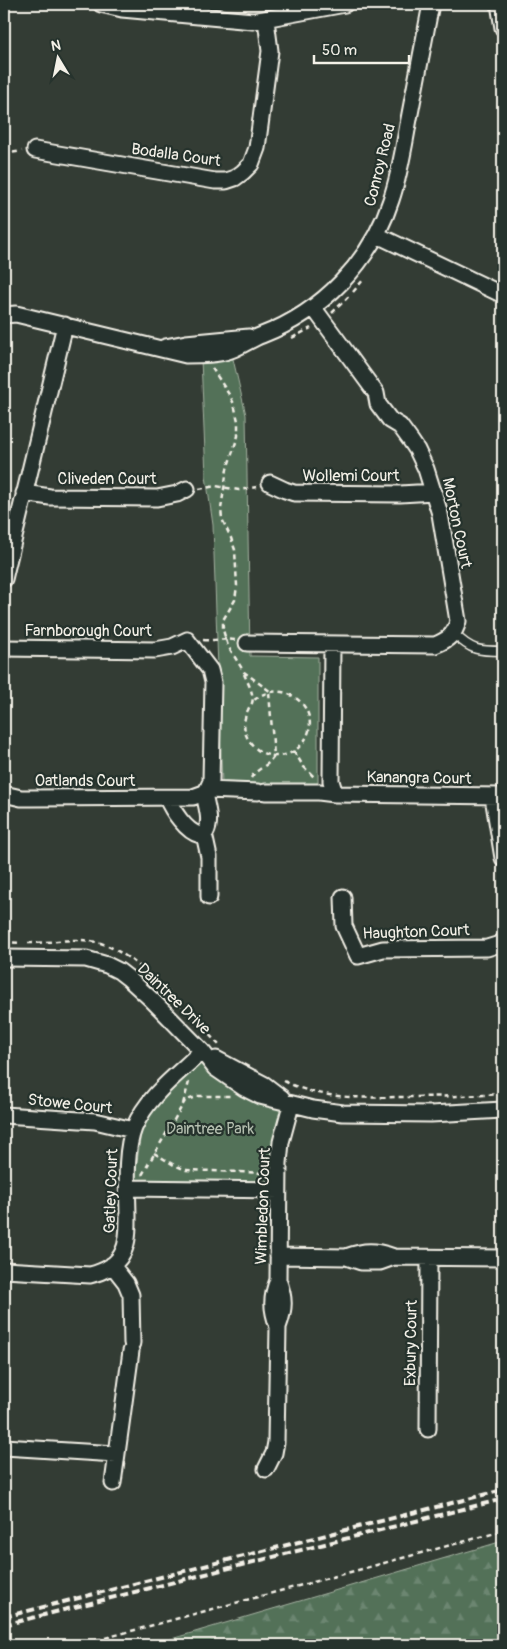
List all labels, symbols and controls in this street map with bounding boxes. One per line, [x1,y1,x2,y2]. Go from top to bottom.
north arrow [32,32,82,82]
scale bar [314,32,410,64]
text: N [50,36,62,55]
text: 50 m [322,41,357,60]
street label: Conroy Road [360,121,400,209]
street label: Bodalla Court [130,139,223,171]
street label: Wollemi Court [303,466,400,486]
street label: Cliveden Court [58,469,157,489]
street label: Morton Court [438,476,476,571]
street label: Farnborough Court [24,621,152,641]
street label: Kanangra Court [366,767,472,789]
street label: Oatlands Court [35,771,136,791]
street label: Haughton Court [362,920,470,944]
street label: Daintree Drive [133,959,215,1039]
street label: Stowe Court [27,1090,114,1118]
park label: Daintree Park [166,1119,254,1139]
street label: Wimbledon Court [251,1147,275,1265]
street label: Gatley Court [100,1148,122,1234]
street label: Exbury Court [400,1299,422,1386]

